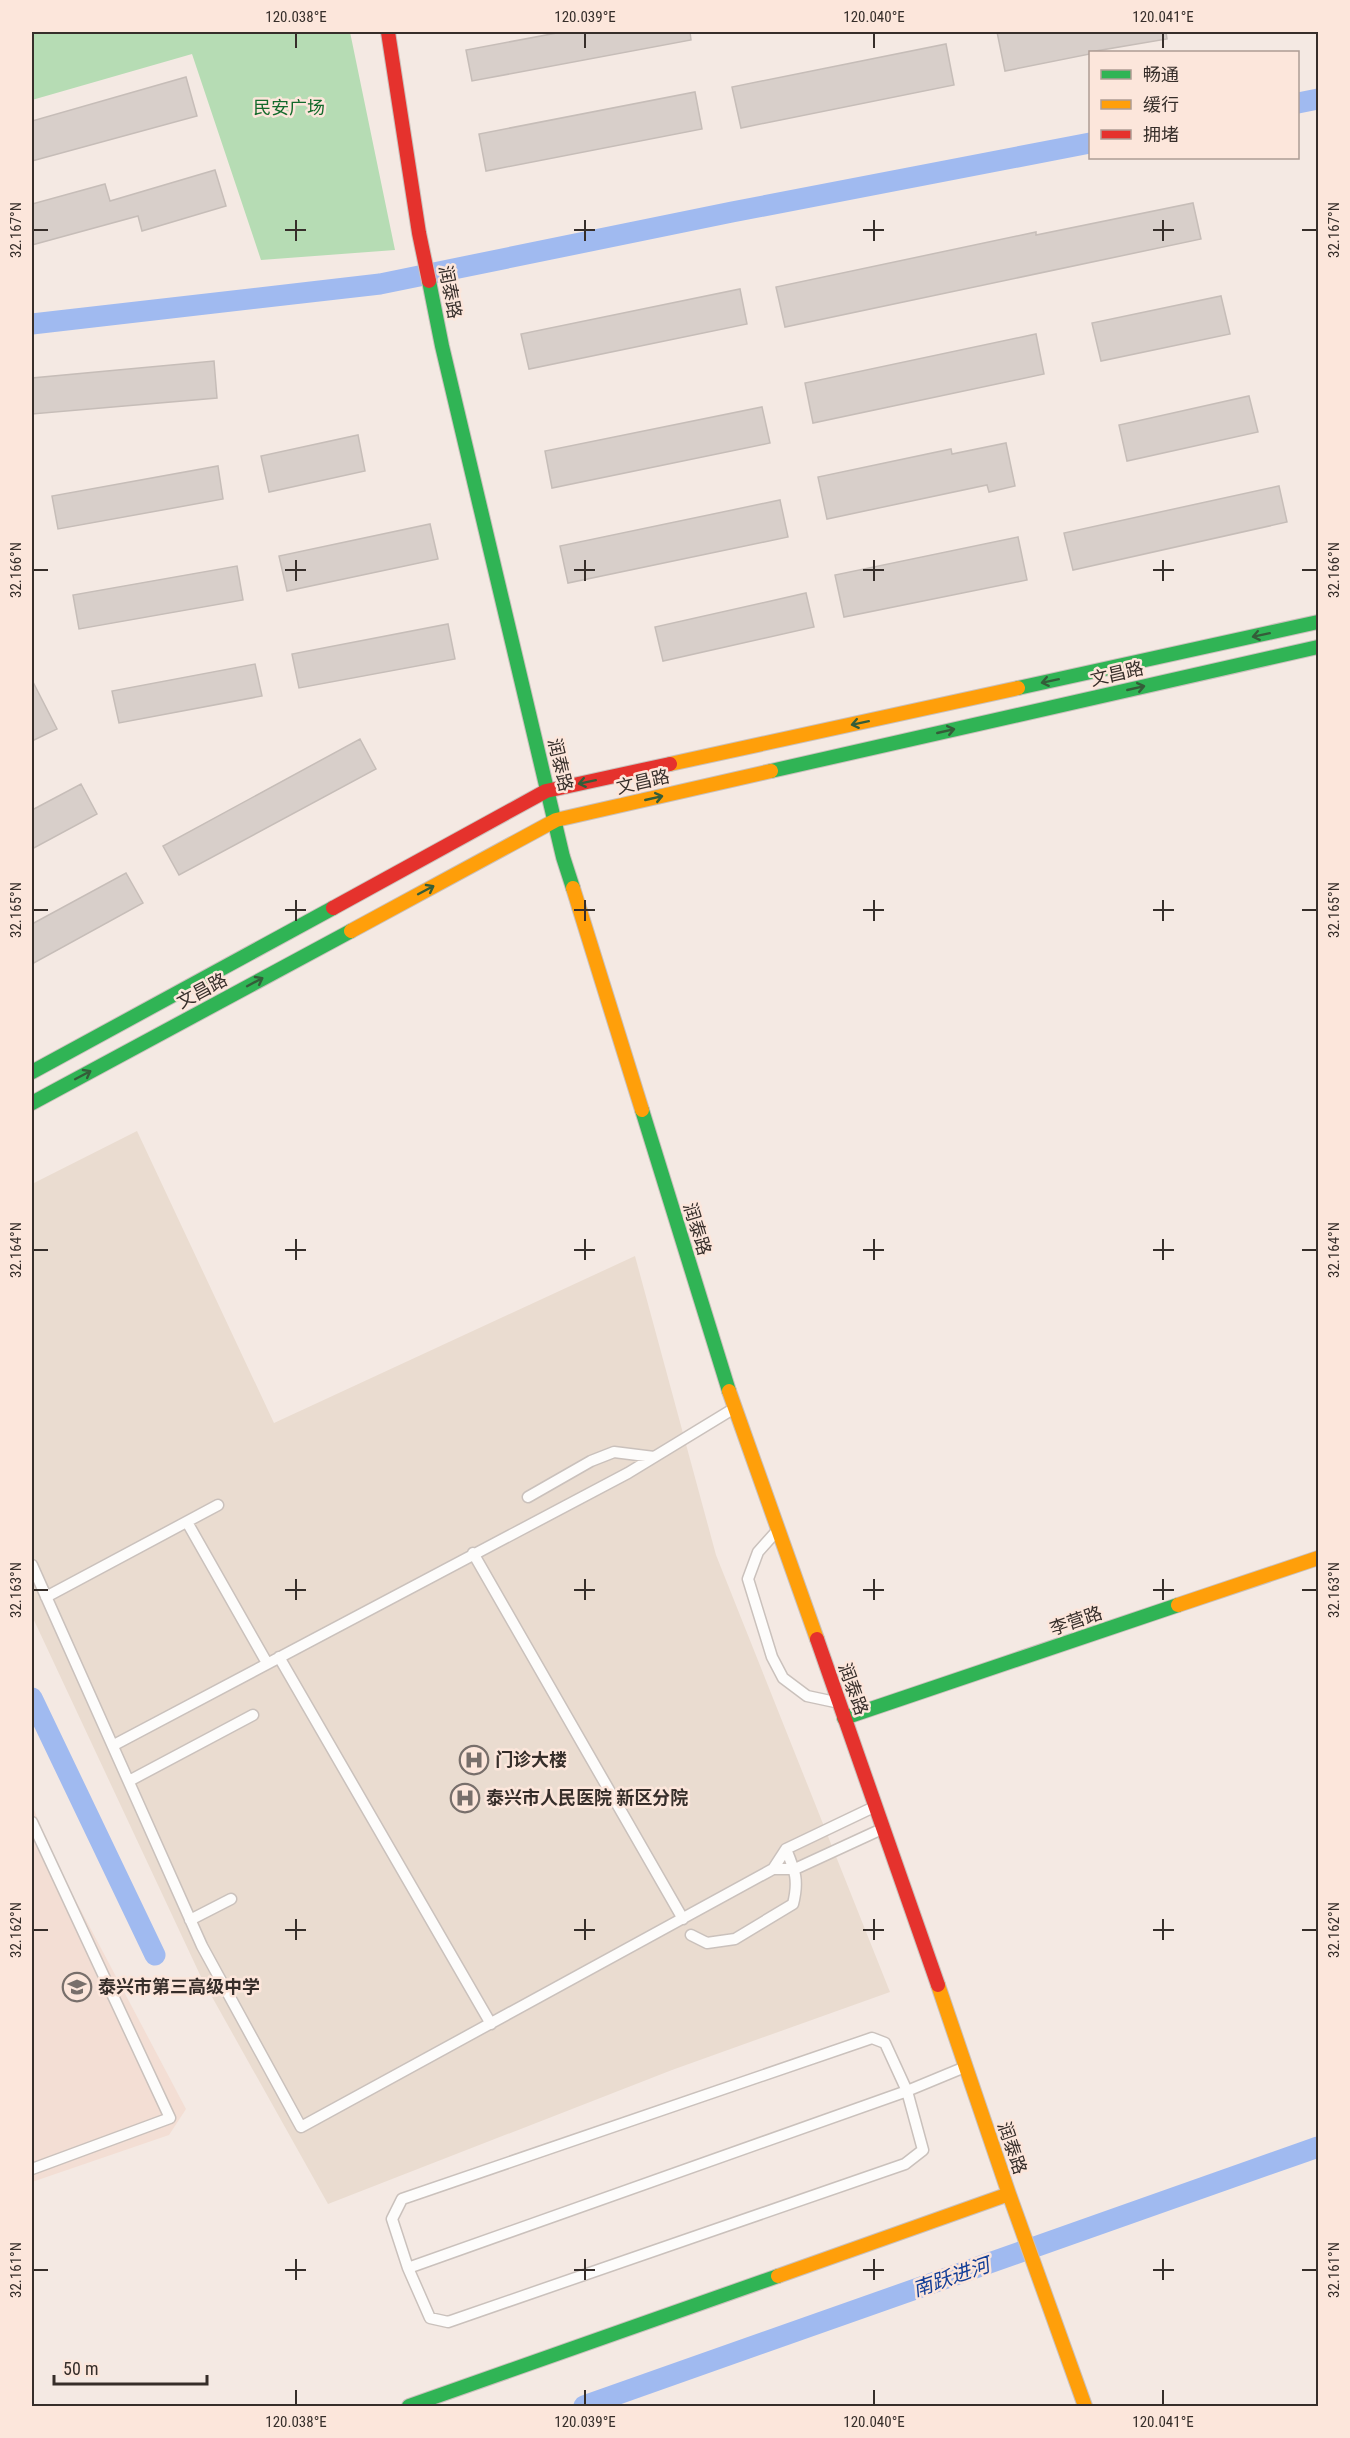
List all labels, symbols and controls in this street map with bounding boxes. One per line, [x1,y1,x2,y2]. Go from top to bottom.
text: 120.038°E [265,8,327,26]
text: 120.039°E [554,8,616,26]
text: 120.040°E [843,8,905,26]
text: 120.041°E [1132,8,1194,26]
legend [1089,51,1299,159]
text: 畅通 [1143,64,1179,85]
text: 缓行 [1143,94,1179,115]
park label: 民安广场 [253,97,325,118]
text: 拥堵 [1143,124,1179,145]
text: 32.167°N [7,202,25,258]
text: 32.167°N [1325,202,1343,258]
street label: 润泰路 [435,263,466,320]
text: 32.166°N [7,542,25,598]
text: 32.166°N [1325,542,1343,598]
one-way arrow [1252,629,1271,641]
street label: 文昌路 [1088,657,1146,690]
one-way arrow [1041,676,1061,687]
one-way arrow [1126,682,1146,693]
one-way arrow [851,717,870,729]
one-way arrow [936,725,955,737]
street label: 润泰路 [544,736,577,794]
street label: 文昌路 [614,765,672,798]
one-way arrow [578,777,597,789]
one-way arrow [644,791,663,803]
text: 32.165°N [7,882,25,938]
text: 32.165°N [1325,882,1343,938]
one-way arrow [417,884,434,896]
street label: 文昌路 [173,969,231,1013]
one-way arrow [245,976,263,987]
one-way arrow [74,1069,91,1081]
street label: 润泰路 [680,1200,715,1258]
text: 32.164°N [7,1222,25,1278]
text: 32.164°N [1325,1222,1343,1278]
text: 32.163°N [7,1562,25,1618]
text: 32.163°N [1325,1562,1343,1618]
street label: 李营路 [1047,1602,1105,1639]
street label: 润泰路 [834,1660,873,1718]
hospital icon: 门诊大楼 [458,1744,490,1776]
place label: 门诊大楼 [495,1749,567,1770]
hospital icon: 泰兴市人民医院 新区分院 [449,1782,481,1814]
place label: 泰兴市人民医院 新区分院 [486,1787,688,1808]
text: 32.162°N [7,1902,25,1958]
text: 32.162°N [1325,1902,1343,1958]
school or university icon: 泰兴市第三高级中学 [61,1971,93,2003]
place label: 泰兴市第三高级中学 [98,1976,260,1997]
street label: 润泰路 [994,2119,1031,2177]
text: 32.161°N [7,2242,25,2298]
text: 32.161°N [1325,2242,1343,2298]
water label: 南跃进河 [909,2251,997,2301]
scale bar [54,2348,207,2386]
text: 50 m [63,2358,98,2379]
text: 120.038°E [265,2413,327,2431]
text: 120.039°E [554,2413,616,2431]
text: 120.040°E [843,2413,905,2431]
text: 120.041°E [1132,2413,1194,2431]

